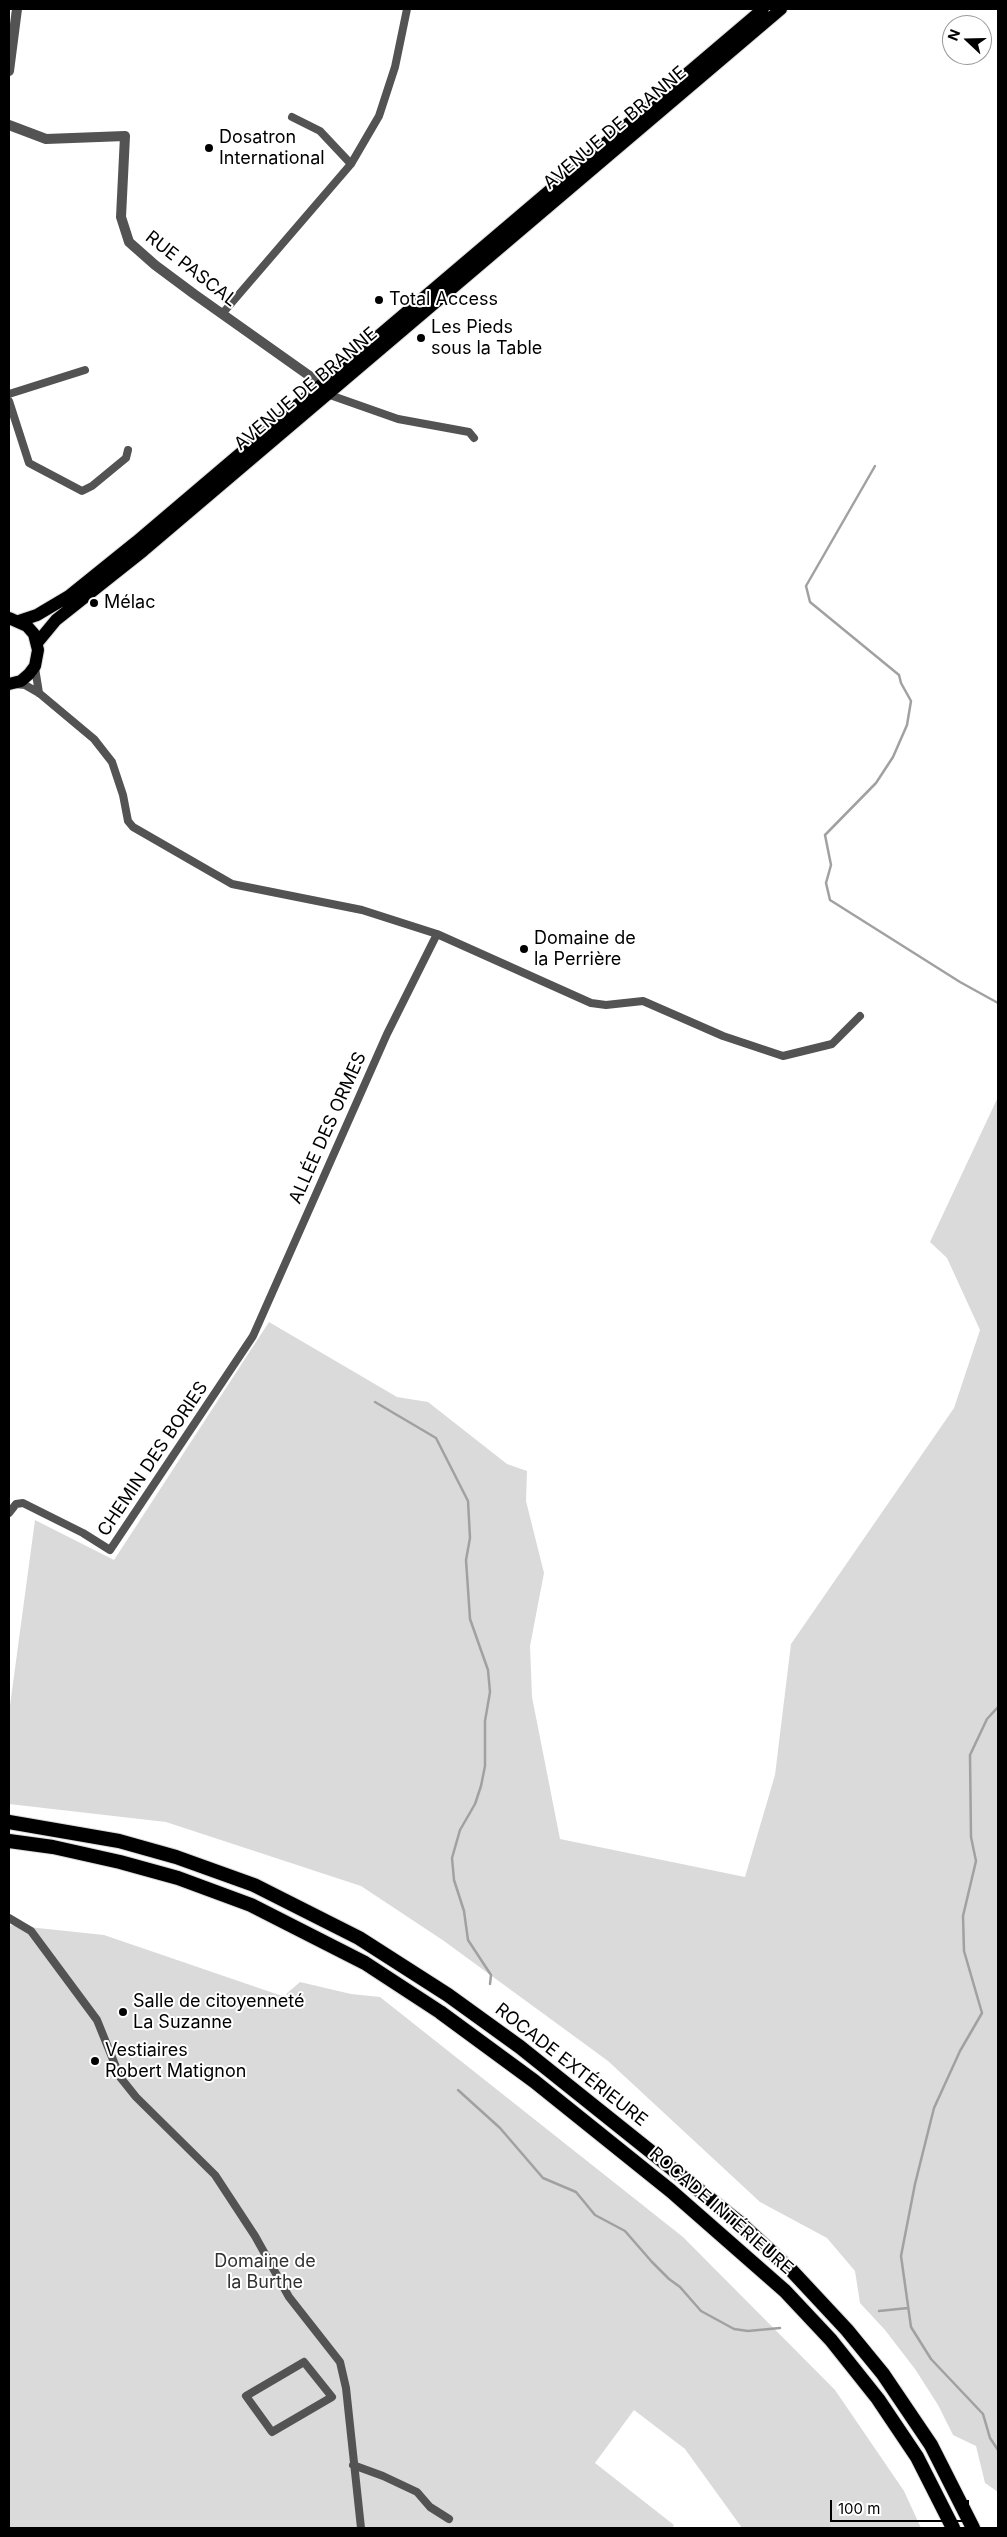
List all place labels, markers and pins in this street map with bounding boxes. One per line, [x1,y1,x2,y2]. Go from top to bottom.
place label: Dosatron International [219,127,325,170]
marker: Dosatron International [203,142,215,154]
place label: Total Access [389,289,498,311]
marker: Total Access [373,294,385,306]
place label: Les Pieds sous la Table [431,317,542,359]
marker: Les Pieds sous la Table [415,332,427,344]
place label: Mélac [104,592,156,614]
marker: Mélac [88,597,100,609]
place label: Domaine de la Perrière [534,928,636,971]
marker: Domaine de la Perrière [518,943,530,955]
place label: Salle de citoyenneté La Suzanne [133,1991,305,2034]
marker: Salle de citoyenneté La Suzanne [117,2006,129,2018]
place label: Vestiaires Robert Matignon [105,2040,246,2082]
marker: Vestiaires Robert Matignon [89,2055,101,2067]

